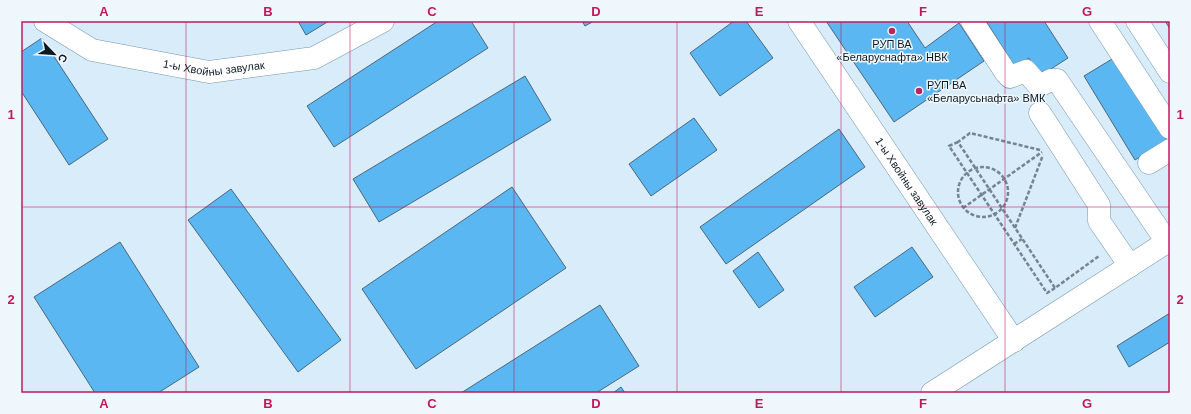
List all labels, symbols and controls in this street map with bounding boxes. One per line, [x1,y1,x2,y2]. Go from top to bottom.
text: A [99,4,109,19]
text: B [263,4,273,19]
text: C [427,4,437,19]
text: D [591,4,601,19]
text: E [755,4,764,19]
text: F [919,4,927,19]
text: G [1082,4,1092,19]
marker: РУП ВА «Беларуснафта» НВК [887,26,897,36]
north arrow [34,34,74,74]
place label: РУП ВА «Беларуснафта» НВК [836,38,948,63]
text: С [56,52,70,64]
street label: 1-ы Хвойны завулак [162,57,265,78]
place label: РУП ВА «Беларусьнафта» ВМК [927,79,1046,104]
marker: РУП ВА «Беларусьнафта» ВМК [914,86,924,96]
text: 1 [7,107,15,122]
text: 1 [1176,107,1184,122]
street label: 1-ы Хвойны завулак [873,135,940,227]
text: 2 [7,292,15,307]
text: 2 [1176,292,1184,307]
text: A [99,396,109,411]
text: B [263,396,273,411]
text: C [427,396,437,411]
text: D [591,396,601,411]
text: E [755,396,764,411]
text: F [919,396,927,411]
text: G [1082,396,1092,411]

